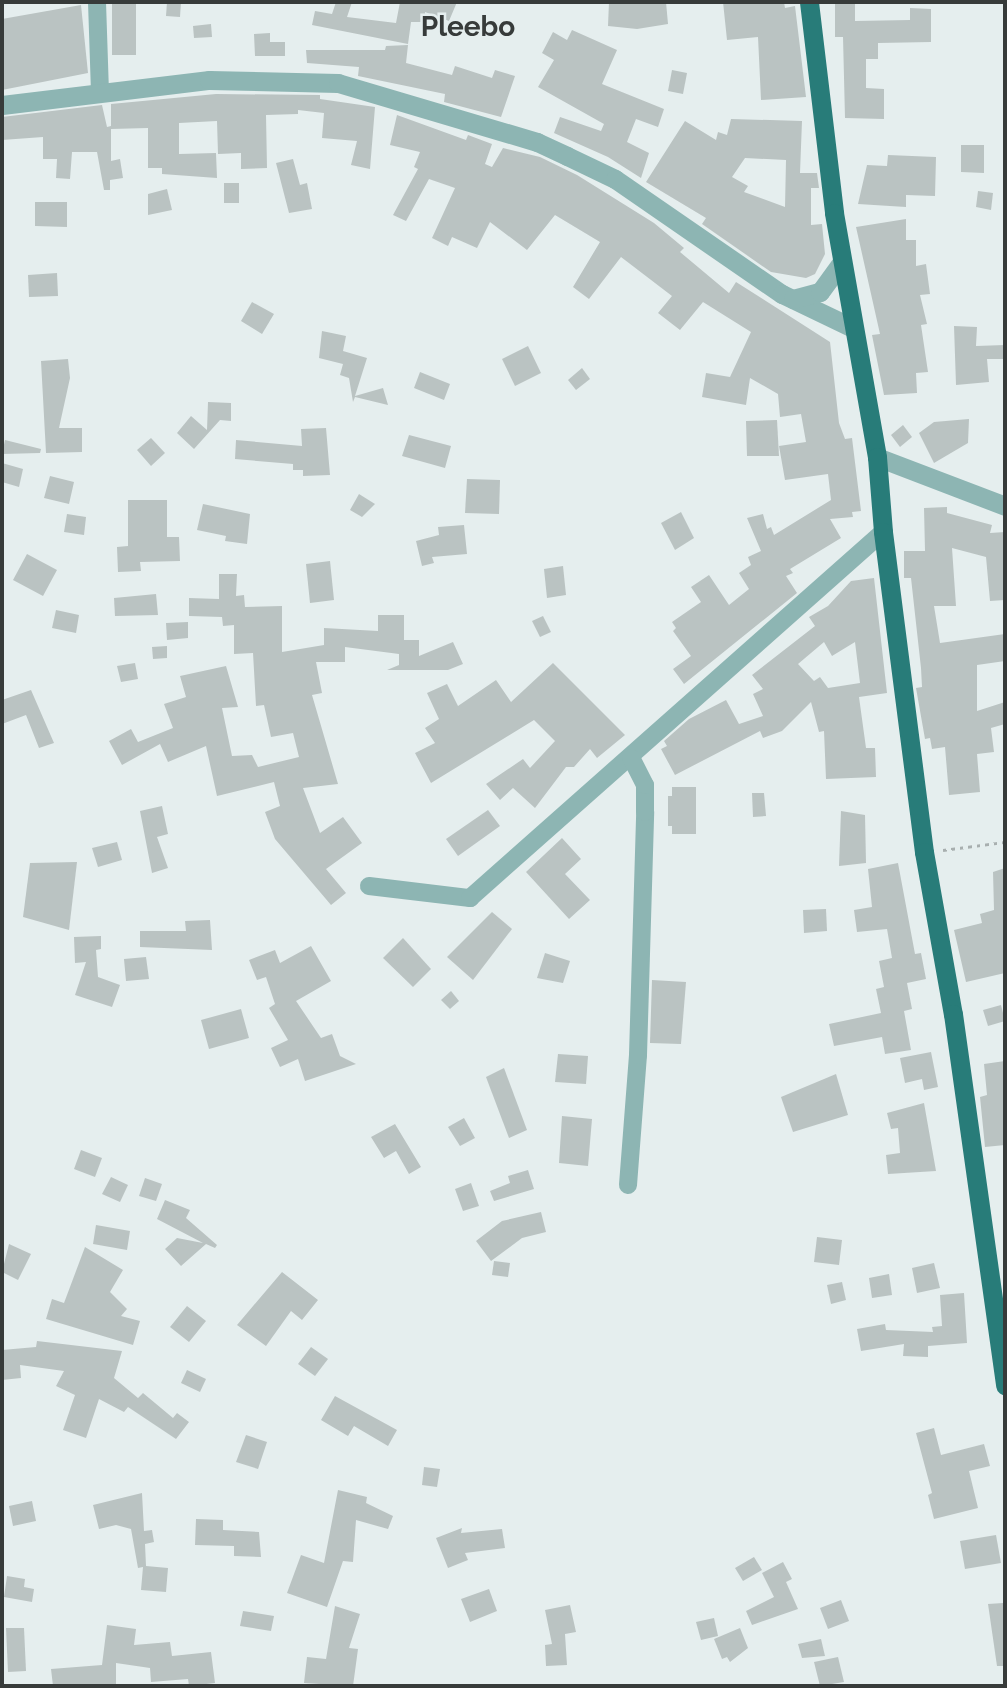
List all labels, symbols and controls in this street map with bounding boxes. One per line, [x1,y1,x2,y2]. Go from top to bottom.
district label: Pleebo [421,10,515,44]

